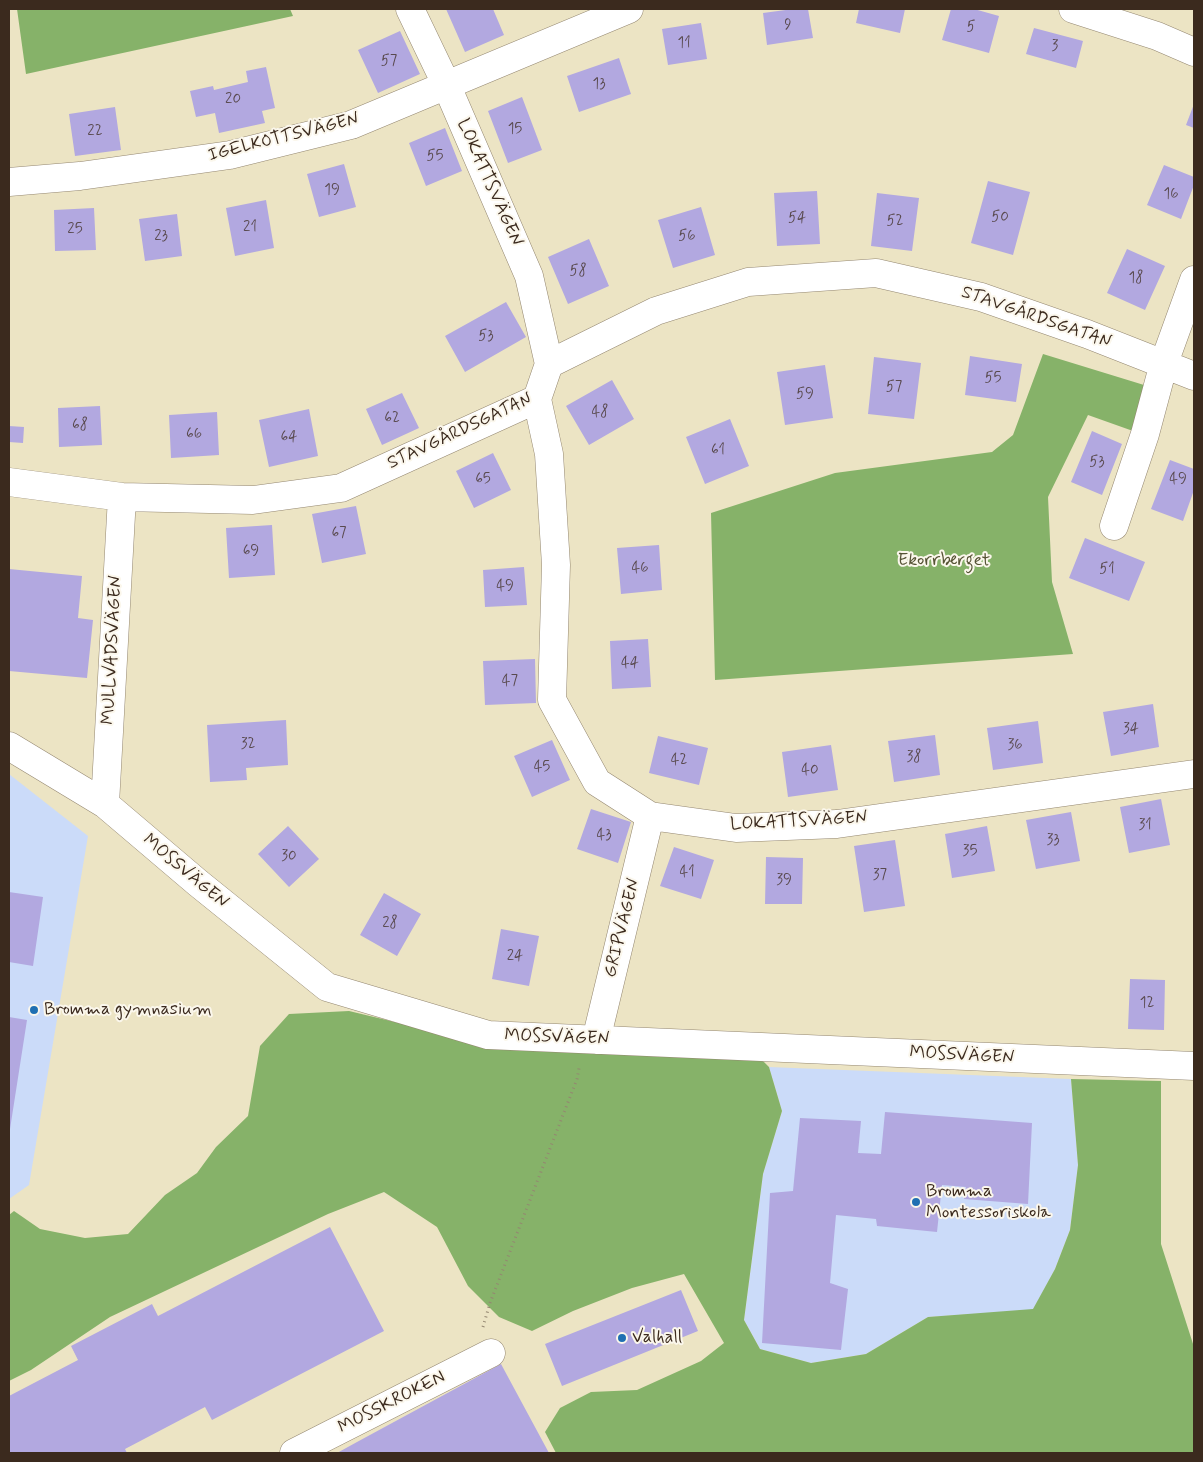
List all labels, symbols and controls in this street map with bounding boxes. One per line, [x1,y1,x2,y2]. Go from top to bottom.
house number: 9 [784,17,792,35]
house number: 5 [967,19,975,37]
house number: 11 [677,35,691,53]
house number: 3 [1052,38,1058,56]
house number: 57 [381,53,397,71]
house number: 13 [592,76,606,94]
house number: 20 [225,91,241,109]
street label: IGELKOTTSVÄGEN [206,109,362,167]
street label: LOKATTSVÄGEN [451,116,527,250]
house number: 15 [508,121,522,139]
house number: 22 [87,123,103,141]
house number: 55 [427,148,443,166]
house number: 19 [324,182,340,200]
house number: 16 [1164,186,1178,204]
house number: 50 [991,209,1009,227]
house number: 54 [788,210,806,228]
house number: 52 [887,213,903,231]
house number: 21 [243,219,257,237]
house number: 25 [67,221,83,239]
house number: 23 [154,228,168,246]
house number: 56 [678,228,696,246]
house number: 58 [569,263,587,281]
house number: 18 [1129,270,1143,288]
street label: STAVGÅRDSGATAN [958,282,1114,354]
house number: 53 [478,328,494,346]
house number: 55 [985,370,1001,388]
house number: 57 [886,379,902,397]
house number: 59 [796,386,814,404]
street label: STAVGÅRDSGATAN [384,389,536,475]
house number: 48 [592,404,608,422]
house number: 62 [384,410,400,428]
house number: 68 [72,417,88,435]
house number: 66 [186,426,202,444]
house number: 64 [281,429,297,447]
house number: 61 [711,442,725,460]
house number: 53 [1089,454,1105,472]
house number: 65 [475,471,491,489]
house number: 49 [1169,471,1187,489]
house number: 67 [331,525,347,543]
house number: 69 [243,543,259,561]
park label: Ekorrberget [898,550,990,572]
house number: 46 [631,560,649,578]
house number: 51 [1099,561,1115,579]
street label: MULLVADSVÄGEN [98,575,128,725]
house number: 49 [496,578,514,596]
house number: 44 [621,655,639,673]
house number: 47 [502,673,518,691]
house number: 34 [1123,721,1139,739]
house number: 32 [241,736,255,754]
house number: 36 [1007,737,1023,755]
house number: 38 [907,749,921,767]
house number: 42 [671,752,687,770]
house number: 45 [534,759,550,777]
house number: 40 [801,762,819,780]
street label: LOKATTSVÄGEN [730,808,868,836]
house number: 31 [1138,817,1152,835]
house number: 43 [596,827,612,845]
street label: MOSSVÄGEN [138,830,232,914]
house number: 33 [1046,832,1060,850]
house number: 35 [963,843,977,861]
house number: 30 [281,848,297,866]
house number: 41 [679,864,695,882]
house number: 37 [873,867,887,885]
house number: 39 [776,872,792,890]
street label: GRIPVÄGEN [600,876,646,980]
house number: 28 [382,915,398,933]
house number: 24 [507,948,523,966]
house number: 12 [1140,995,1154,1013]
place label: Bromma gymnasium [44,999,212,1021]
marker: Bromma gymnasium [28,1004,40,1016]
street label: MOSSVÄGEN [504,1025,610,1051]
street label: MOSSVÄGEN [909,1042,1015,1070]
place label: Bromma Montessoriskola [926,1181,1051,1224]
marker: Bromma Montessoriskola [910,1196,922,1208]
place label: Valhall [632,1327,682,1349]
marker: Valhall [616,1332,628,1344]
street label: MOSSKROKEN [335,1367,449,1439]

